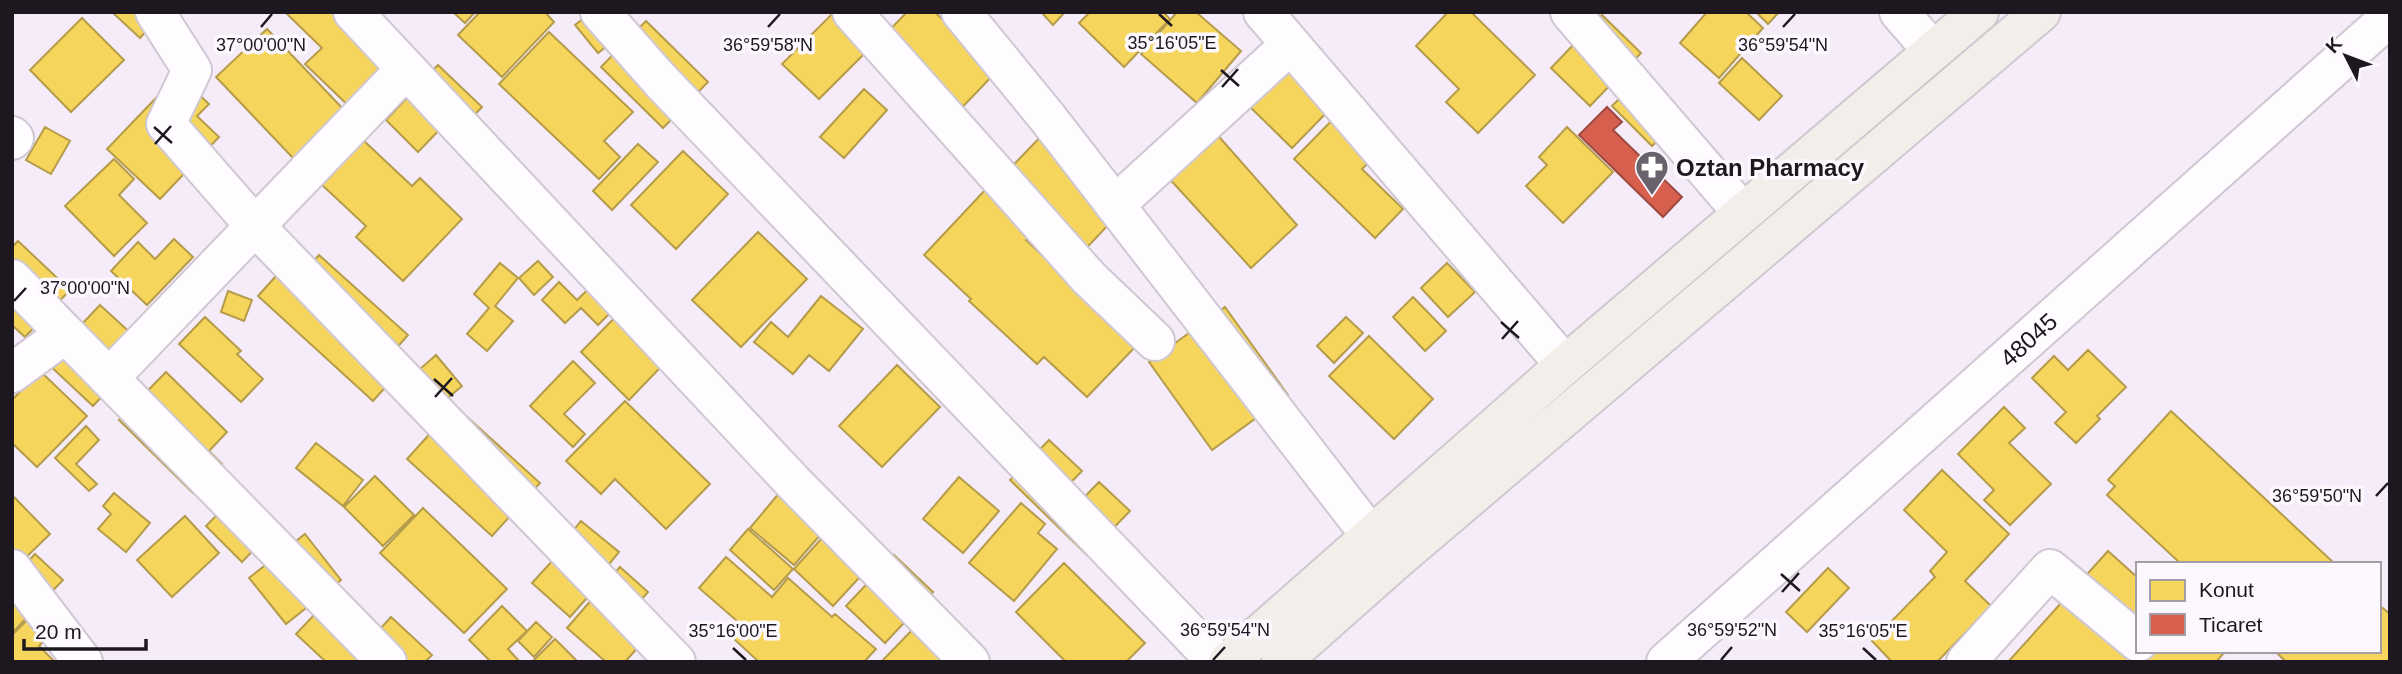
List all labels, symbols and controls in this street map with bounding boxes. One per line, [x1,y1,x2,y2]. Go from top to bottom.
north arrow [2311,21,2381,91]
text: 35°16'05"E [1127,33,1217,53]
text: K [2321,33,2346,57]
text: 37°00'00"N [216,35,306,55]
text: 36°59'58"N [723,35,813,55]
text: 36°59'54"N [1738,35,1828,55]
pharmacy icon: Oztan Pharmacy [1633,148,1671,197]
place label: Oztan Pharmacy [1676,154,1865,181]
text: 37°00'00"N [40,278,130,298]
street label: 48045 [1994,307,2062,372]
text: 36°59'50"N [2272,486,2362,506]
legend [2136,562,2381,653]
text: Konut [2199,578,2254,601]
scale bar [24,608,147,652]
text: Ticaret [2199,613,2263,636]
text: 20 m [35,620,82,643]
text: 36°59'54"N [1180,620,1270,640]
text: 36°59'52"N [1687,620,1777,640]
text: 35°16'00"E [688,621,778,641]
text: 35°16'05"E [1818,621,1908,641]

